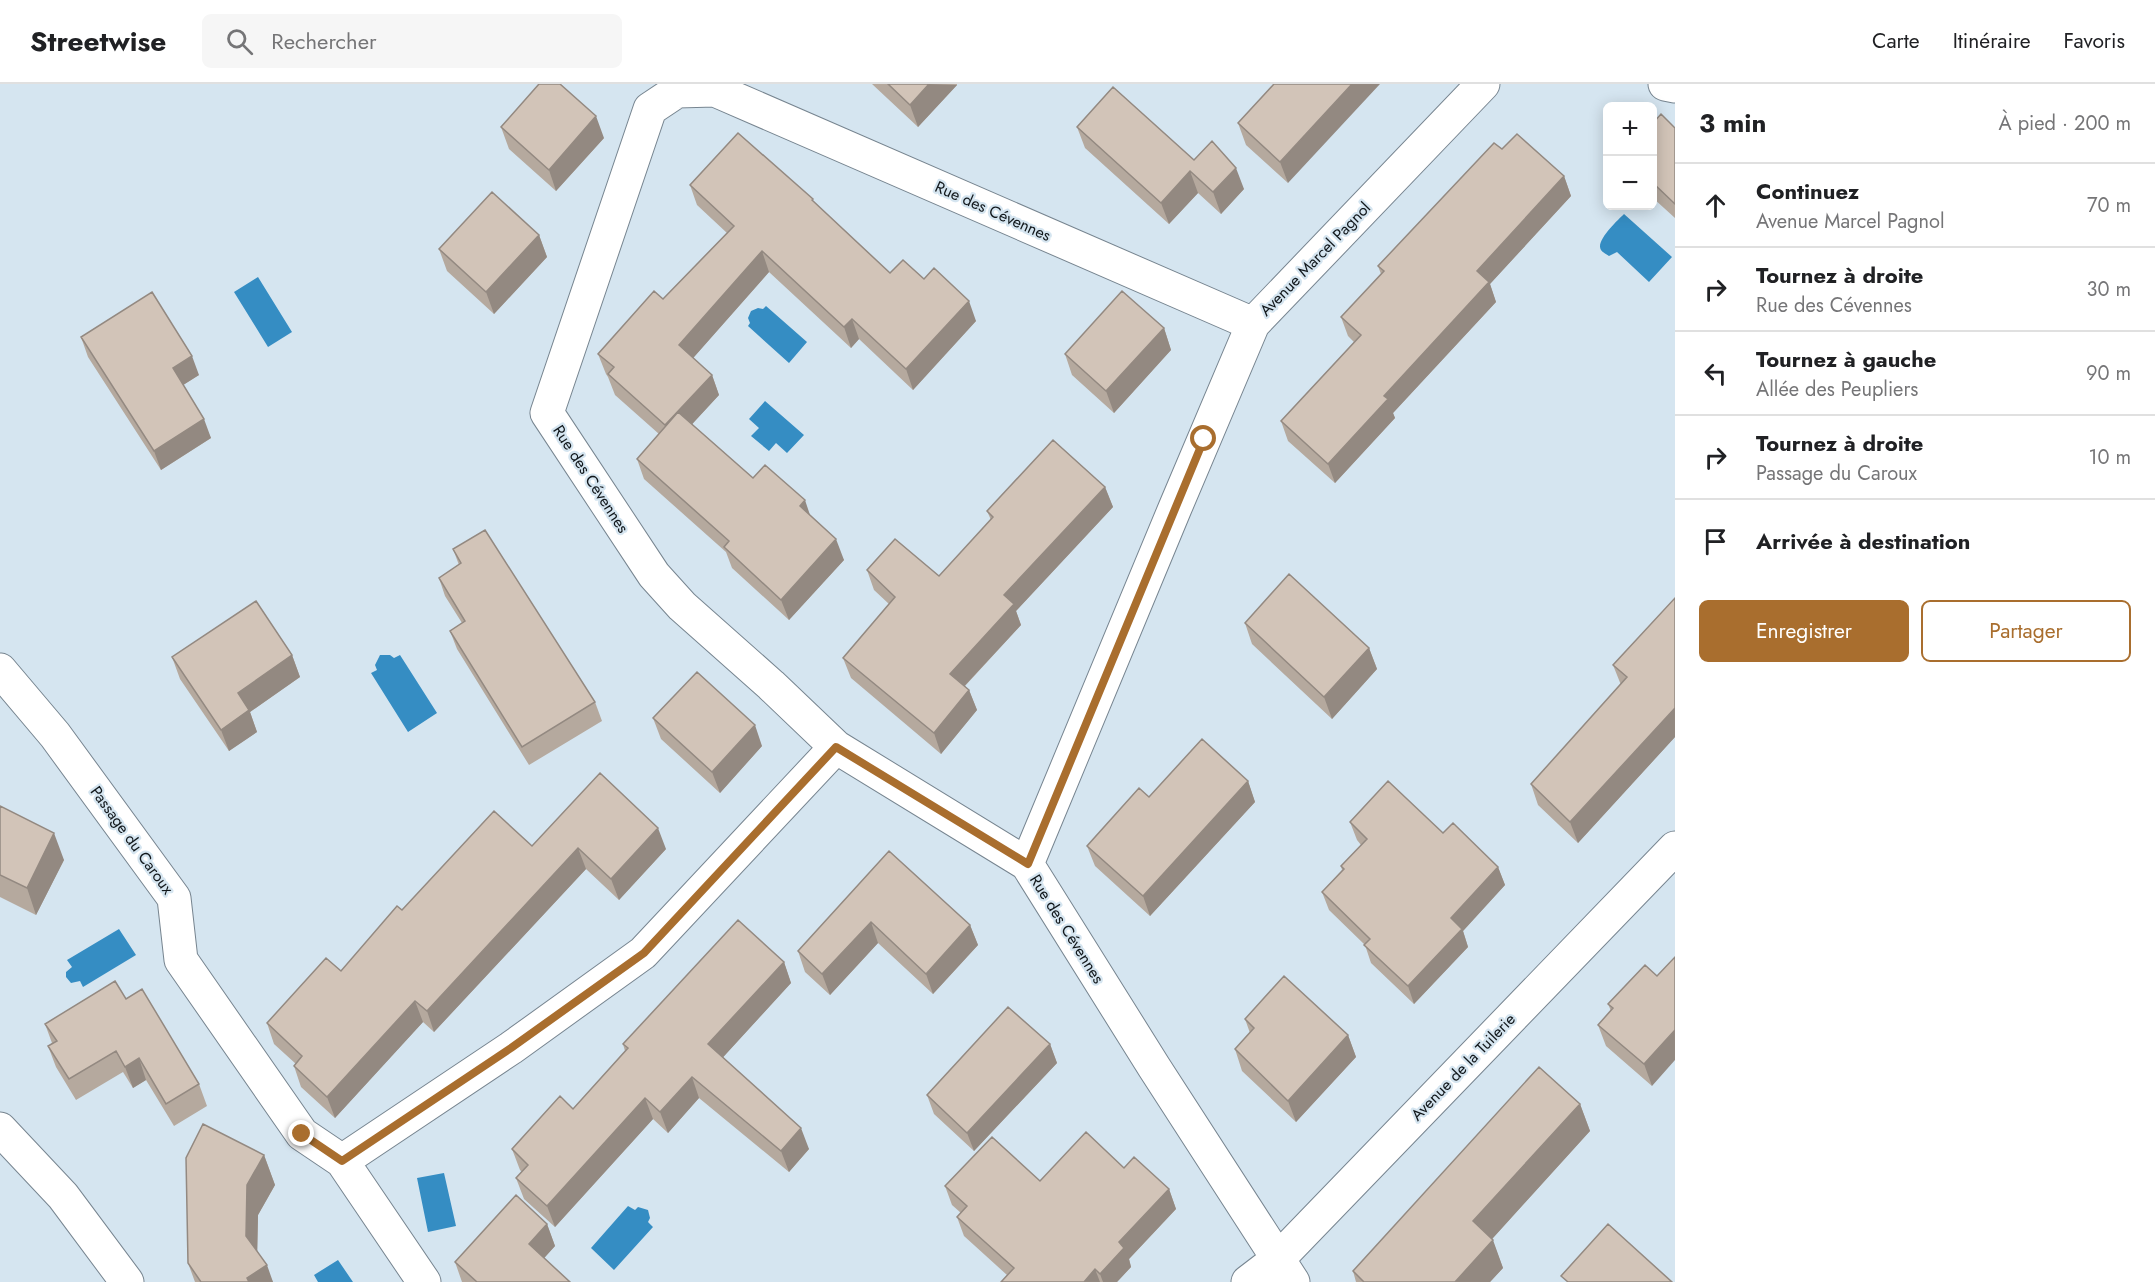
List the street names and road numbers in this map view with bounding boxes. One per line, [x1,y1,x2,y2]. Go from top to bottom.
street label: Rue des Cévennes [931,175,1055,247]
street label: Avenue Marcel Pagnol [1254,197,1376,321]
street label: Rue des Cévennes [547,420,635,538]
street label: Passage du Caroux [85,781,179,899]
street label: Rue des Cévennes [1024,870,1110,988]
street label: Avenue de la Tuilerie [1406,1008,1520,1126]

